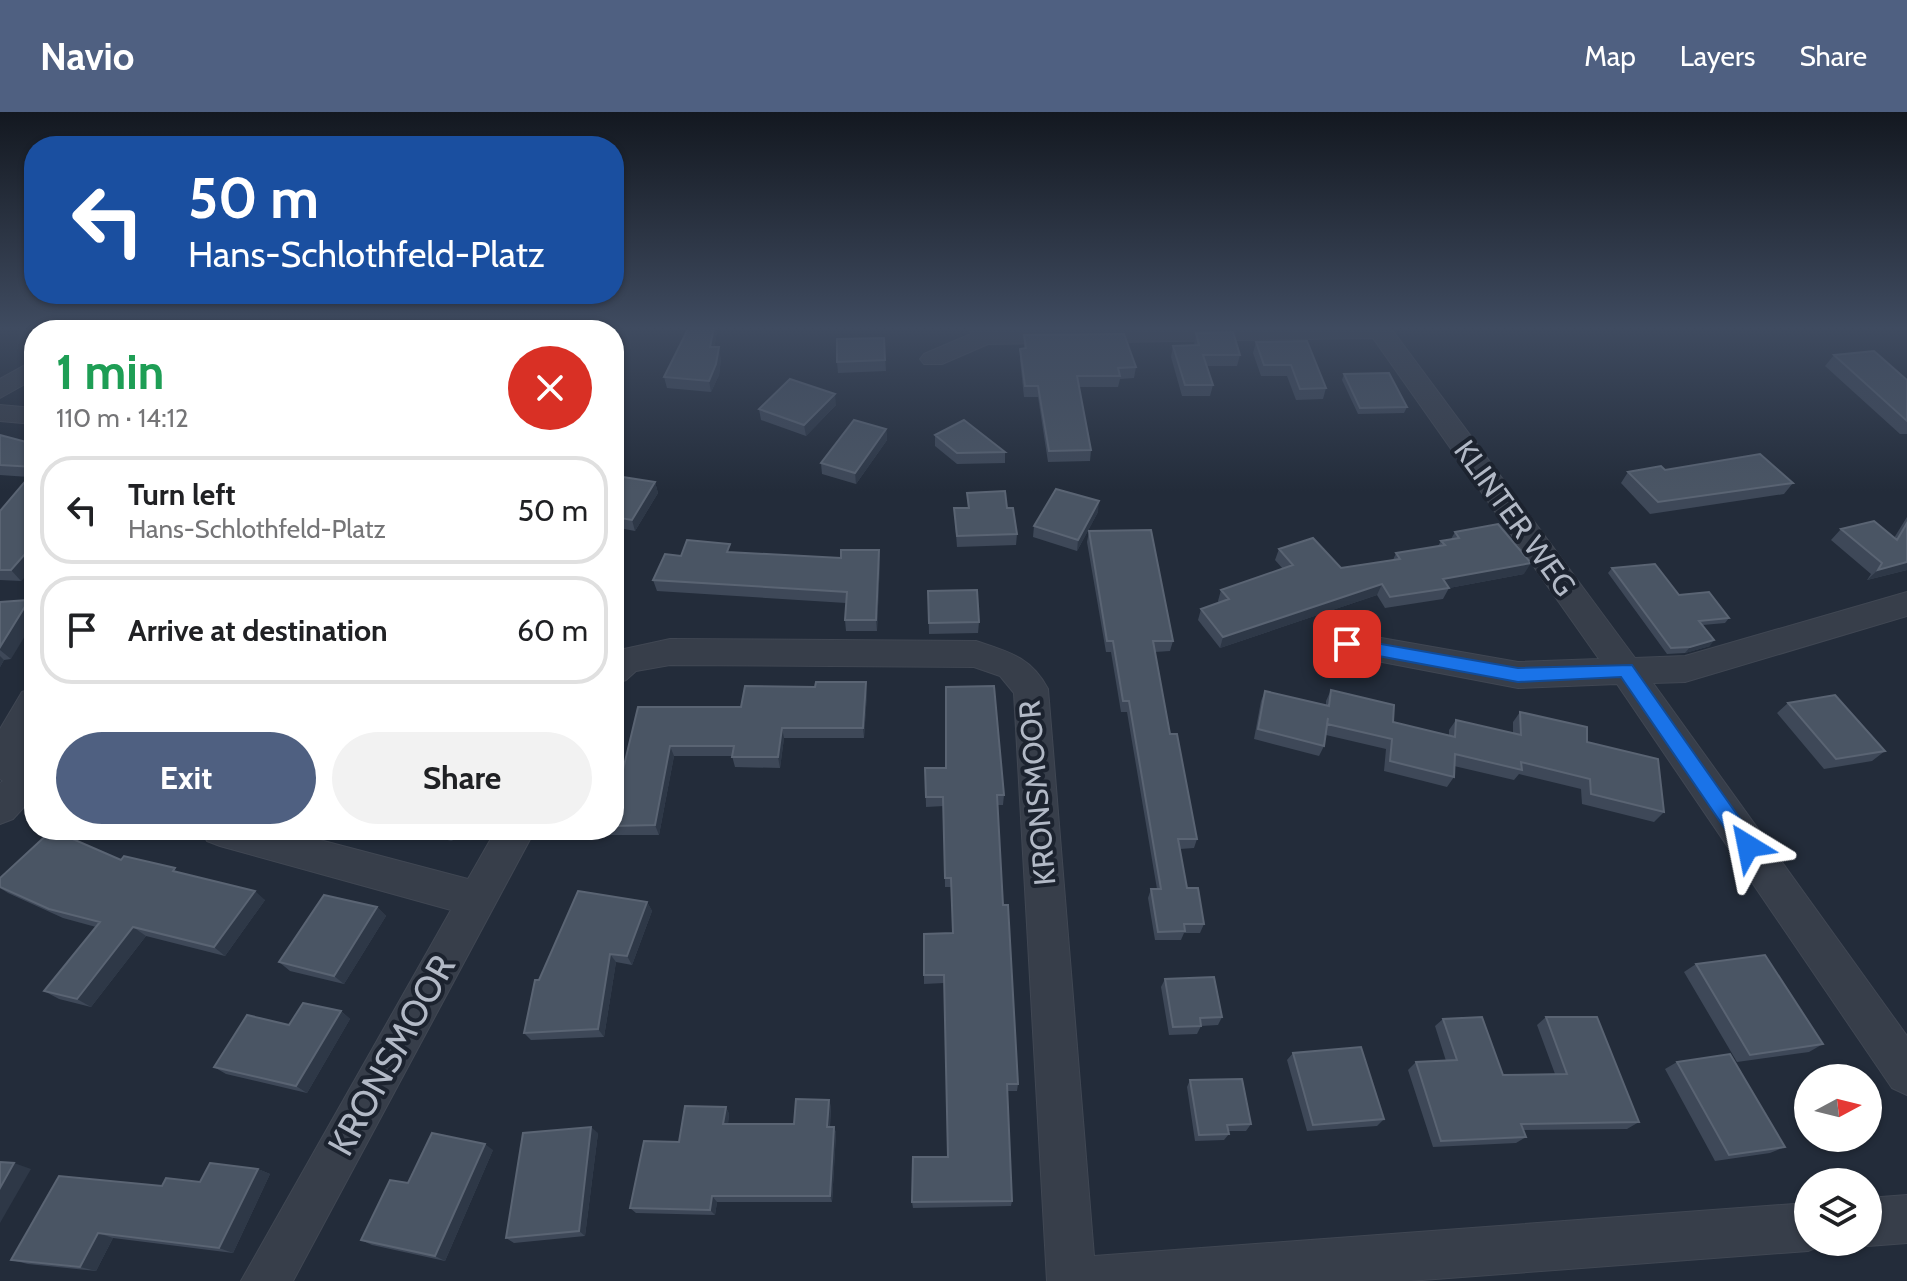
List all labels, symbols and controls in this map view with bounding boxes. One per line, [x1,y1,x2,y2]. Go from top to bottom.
text: Navio [40,33,134,80]
text: Map [1584,39,1636,73]
text: Layers [1680,39,1755,73]
text: Share [1799,39,1867,73]
text: 50 m [188,164,319,232]
icon: left [56,168,160,272]
text: Hans-Schlothfeld-Platz [188,232,545,276]
text: 1 min [56,343,164,401]
button: close [508,346,592,430]
text: 110 m · 14:12 [56,402,189,434]
street label: KLINTER WEG [1446,433,1584,603]
text: Turn left [128,476,236,513]
icon: left [60,488,104,532]
text: 50 m [518,492,588,529]
text: Hans-Schlothfeld-Platz [128,513,386,545]
icon: arrive [60,608,104,652]
pin [1313,610,1381,678]
text: Arrive at destination [128,612,388,649]
text: 60 m [517,612,588,649]
icon: arrive [1325,622,1369,666]
street label: KRONSMOOR [1010,699,1064,887]
button: Exit [56,732,316,824]
button: Share [332,732,592,824]
position arrow [1706,804,1790,888]
street label: KRONSMOOR [318,947,464,1163]
north arrow [1794,1064,1882,1152]
map controls [1794,1064,1882,1256]
button: layers [1794,1168,1882,1256]

